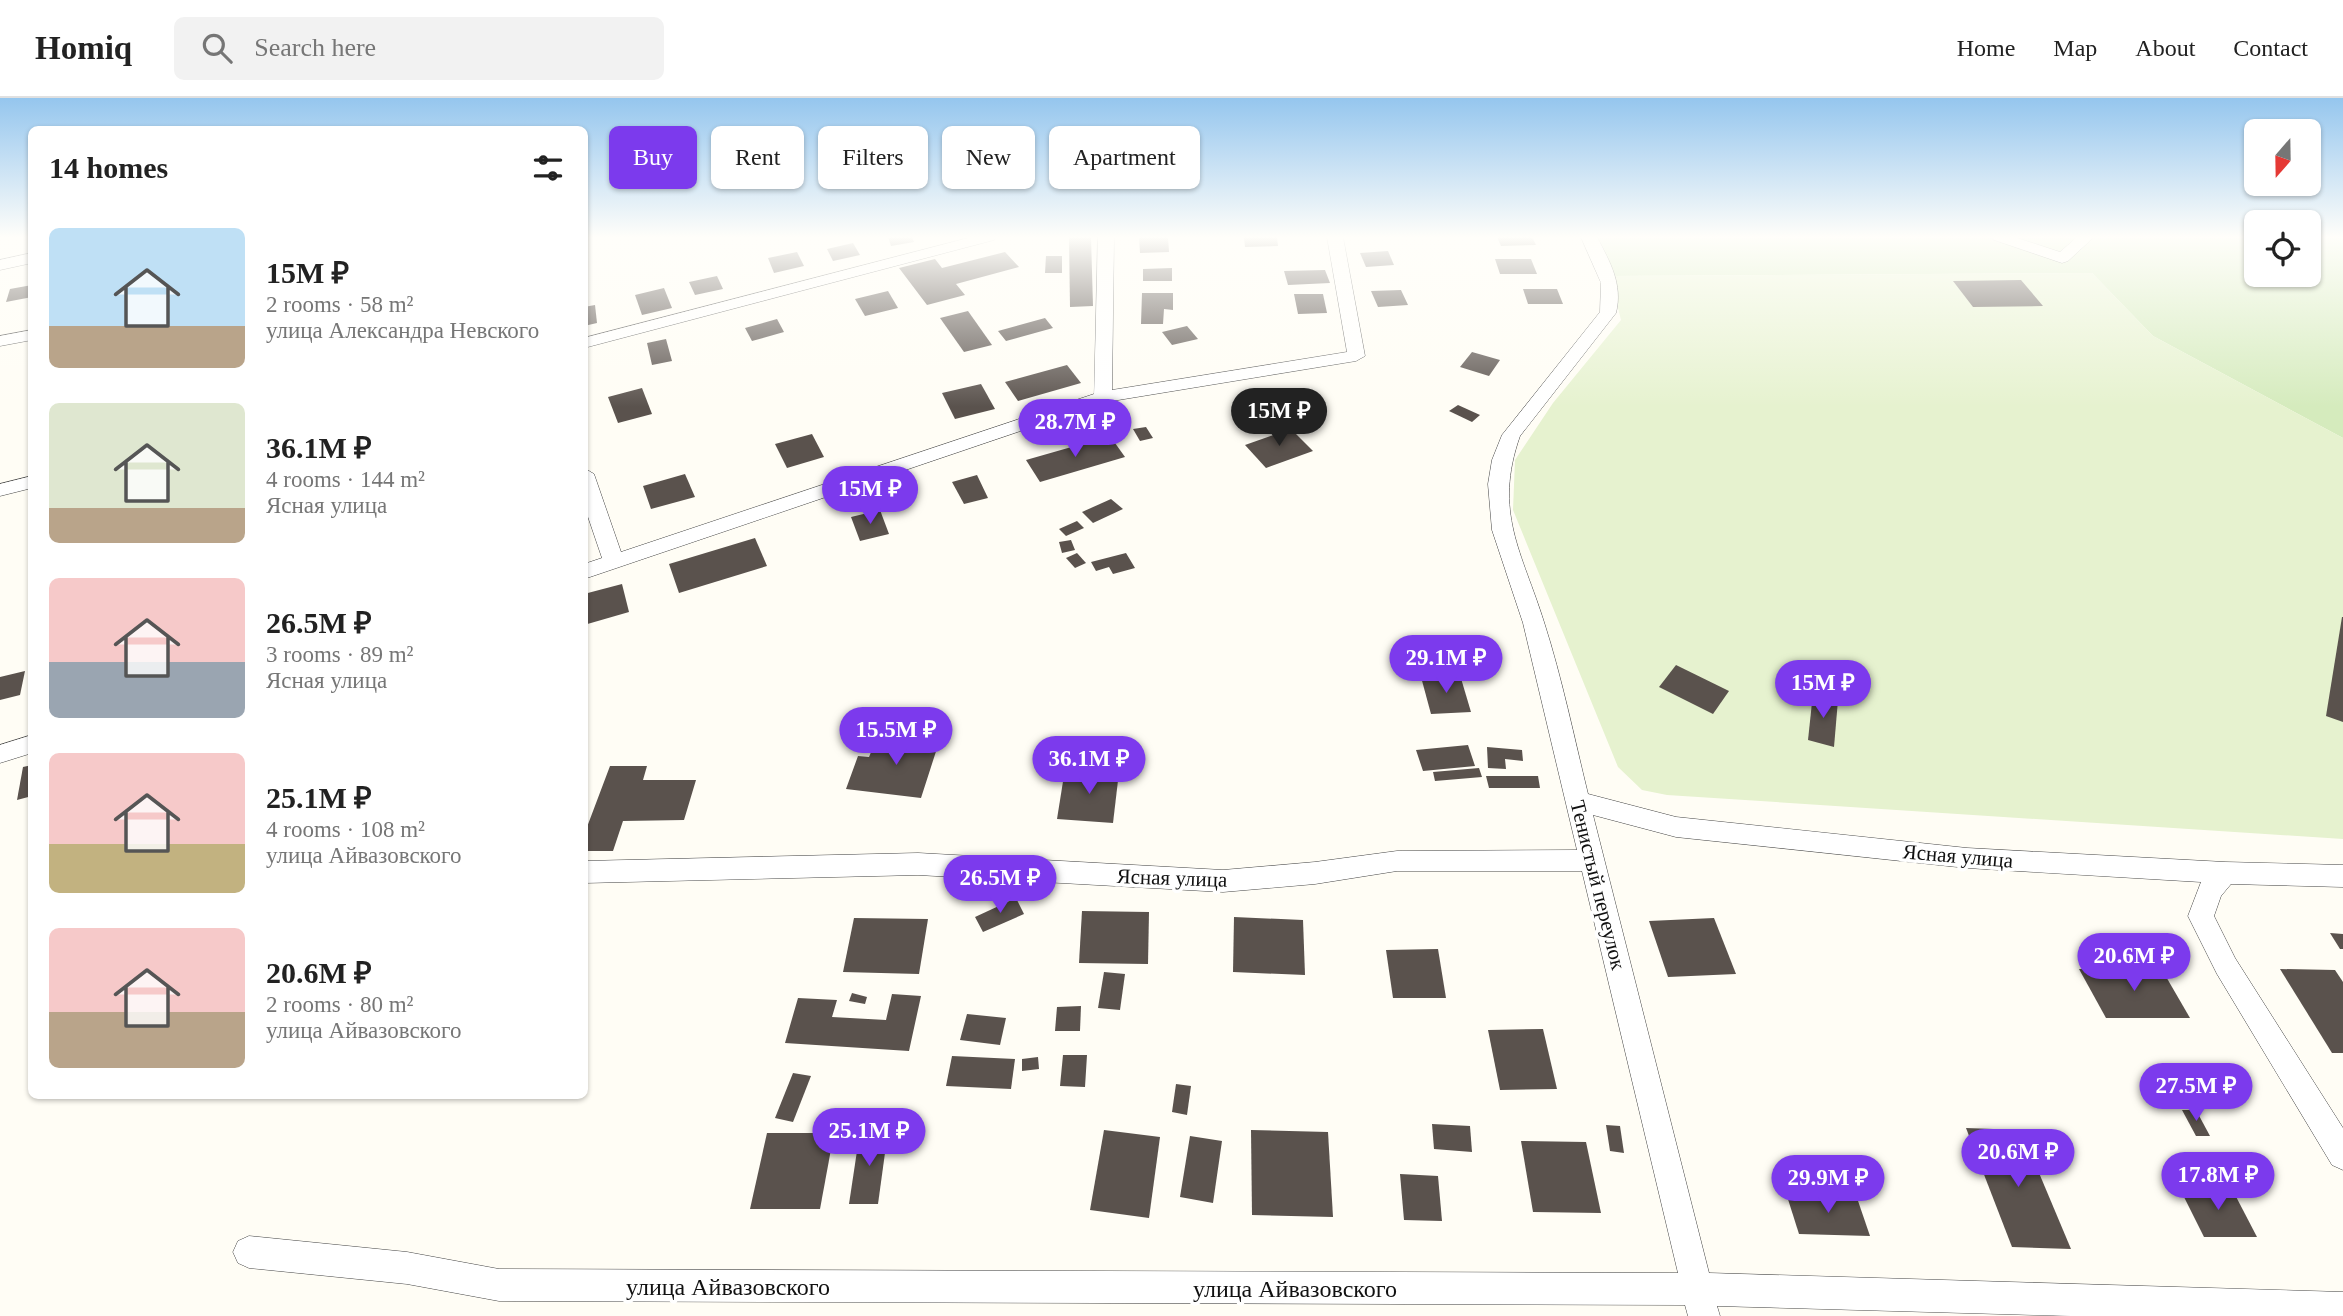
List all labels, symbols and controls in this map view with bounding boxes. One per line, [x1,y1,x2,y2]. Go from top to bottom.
search box [174,17,664,80]
icon: search [198,29,236,67]
text: Homiq [35,30,132,66]
text: Search here [254,33,376,62]
text: Home [1957,35,2015,61]
text: Map [2053,35,2097,61]
text: About [2135,35,2195,61]
text: Contact [2233,35,2308,61]
north arrow [2244,119,2320,196]
map controls [2244,119,2321,287]
chip: Buy [609,126,697,189]
chip: Rent [711,126,804,189]
chip: Filters [818,126,928,189]
chip: New [942,126,1035,189]
chip: Apartment [1049,126,1200,189]
icon: filters [529,149,567,187]
text: 14 homes [49,151,168,184]
button: locate [2244,210,2321,287]
icon: home [105,256,189,340]
text: 15M ₽ [266,256,349,289]
text: 2 rooms · 58 m² [266,292,413,317]
text: улица Александра Невского [266,318,539,343]
pin: 15M ₽ [1230,388,1328,448]
text: 15M ₽ [1247,398,1311,423]
pin: 28.7M ₽ [1010,400,1140,459]
text: 28.7M ₽ [1034,409,1116,434]
icon: home [105,431,189,515]
text: 36.1M ₽ [266,431,372,464]
pin: 15M ₽ [821,466,919,526]
text: 4 rooms · 144 m² [266,467,425,492]
text: 15M ₽ [838,476,902,501]
text: Ясная улица [266,493,387,518]
icon: home [105,606,189,690]
text: 26.5M ₽ [266,606,372,639]
pin: 29.1M ₽ [1381,636,1511,695]
text: 3 rooms · 89 m² [266,642,413,667]
text: 29.1M ₽ [1405,645,1487,670]
pin: 15M ₽ [1774,660,1872,720]
text: Ясная улица [266,668,387,693]
text: 15M ₽ [1791,670,1855,695]
pin: 15.5M ₽ [831,708,961,767]
text: 15.5M ₽ [855,717,937,742]
pin: 36.1M ₽ [1024,736,1154,796]
text: 36.1M ₽ [1048,746,1130,771]
icon: home [105,781,189,865]
text: 25.1M ₽ [266,781,372,814]
street label: Тенистый переулок [1565,798,1631,973]
text: 4 rooms · 108 m² [266,817,425,842]
street label: Ясная улица [1902,839,2015,873]
text: улица Айвазовского [266,843,461,868]
pin: 26.5M ₽ [935,856,1065,915]
street label: Ясная улица [1116,864,1228,892]
text: 26.5M ₽ [959,865,1041,890]
pin: 20.6M ₽ [2069,934,2199,993]
text: 20.6M ₽ [2093,943,2175,968]
icon: home [105,956,189,1040]
text: 20.6M ₽ [266,956,372,989]
text: 2 rooms · 80 m² [266,992,413,1017]
text: улица Айвазовского [266,1018,461,1043]
pin: 27.5M ₽ [2131,1063,2261,1123]
text: 27.5M ₽ [2155,1073,2237,1098]
pin: 25.1M ₽ [804,1108,934,1168]
text: 25.1M ₽ [828,1118,910,1143]
pin: 20.6M ₽ [1953,1130,2083,1189]
text: 20.6M ₽ [1977,1139,2059,1164]
pin: 17.8M ₽ [2153,1152,2283,1212]
pin: 29.9M ₽ [1763,1156,1893,1215]
text: 17.8M ₽ [2177,1162,2259,1187]
text: 29.9M ₽ [1787,1165,1869,1190]
street label: улица Айвазовского [626,1274,830,1300]
street label: улица Айвазовского [1193,1276,1397,1302]

